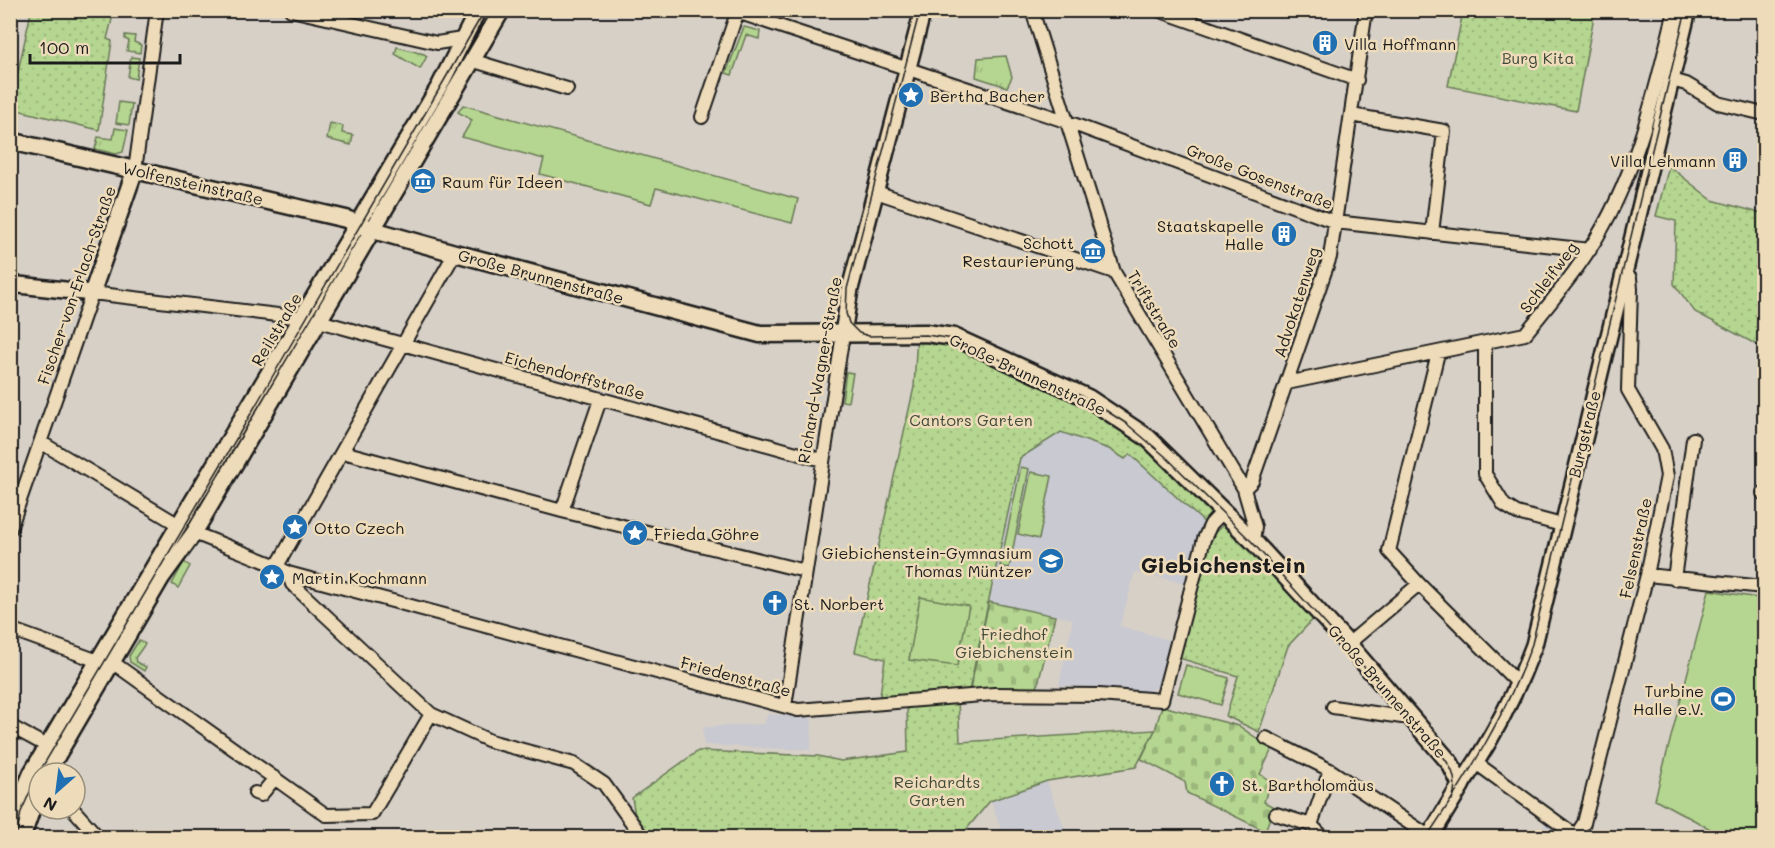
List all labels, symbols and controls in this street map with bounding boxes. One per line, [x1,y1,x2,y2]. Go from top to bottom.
scale bar [30,27,180,65]
building icon: Villa Hoffmann [1310,28,1340,58]
place label: Villa Hoffmann [1344,33,1456,54]
text: 100 m [39,35,89,59]
park label: Burg Kita [1502,47,1574,68]
place icon: Bertha Bacher [896,80,926,110]
place label: Bertha Bacher [930,85,1045,106]
street label: Große Gosenstraße [1184,138,1336,214]
building icon: Villa Lehmann [1720,145,1750,175]
place label: Villa Lehmann [1610,150,1716,171]
street label: Wolfensteinstraße [121,157,265,209]
museum icon: Raum für Ideen [408,166,438,196]
place label: Raum für Ideen [442,171,563,192]
street label: Fischer-von-Erlach-Straße [32,183,120,387]
place label: Staatskapelle Halle [1157,215,1264,254]
building icon: Staatskapelle Halle [1269,219,1299,249]
place label: Schott Restaurierung [963,232,1074,271]
museum icon: Schott Restaurierung [1078,236,1108,266]
street label: Schleifweg [1514,237,1582,317]
street label: Große Brunnenstraße [456,244,626,308]
street label: Advokatenweg [1268,244,1324,360]
street label: Triftstraße [1123,266,1187,352]
street label: Richard-Wagner-Straße [792,275,846,465]
street label: Reilstraße [246,288,306,370]
street label: Große Brunnenstraße [946,328,1110,420]
street label: Eichendorffstraße [503,346,647,404]
street label: Burgstraße [1563,388,1605,480]
park label: Cantors Garten [909,409,1033,430]
street label: Felsenstraße [1614,496,1656,600]
place icon: Otto Czech [280,512,310,542]
place label: Otto Czech [314,517,404,538]
place icon: Frieda Göhre [620,518,650,548]
place label: Frieda Göhre [654,523,759,544]
place label: Giebichenstein-Gymnasium Thomas Müntzer [822,542,1032,581]
school or university icon: Giebichenstein-Gymnasium Thomas Müntzer [1036,546,1066,576]
district label: Giebichenstein [1141,550,1305,579]
place icon: Martin Kochmann [257,562,287,592]
place label: Martin Kochmann [292,567,427,588]
church icon: St. Norbert [760,588,790,618]
place label: St. Norbert [794,593,884,614]
street label: Große Brunnenstraße [1324,620,1452,762]
park label: Friedhof Giebichenstein [955,623,1073,662]
street label: Friedenstraße [678,651,794,701]
place label: Turbine Halle e.V. [1633,680,1704,719]
sports icon: Turbine Halle e.V. [1708,684,1738,714]
north arrow [27,761,87,821]
church icon: St. Bartholomäus [1207,769,1237,799]
park label: Reichardts Garten [894,771,980,810]
place label: St. Bartholomäus [1242,774,1374,795]
text: N [39,793,60,817]

